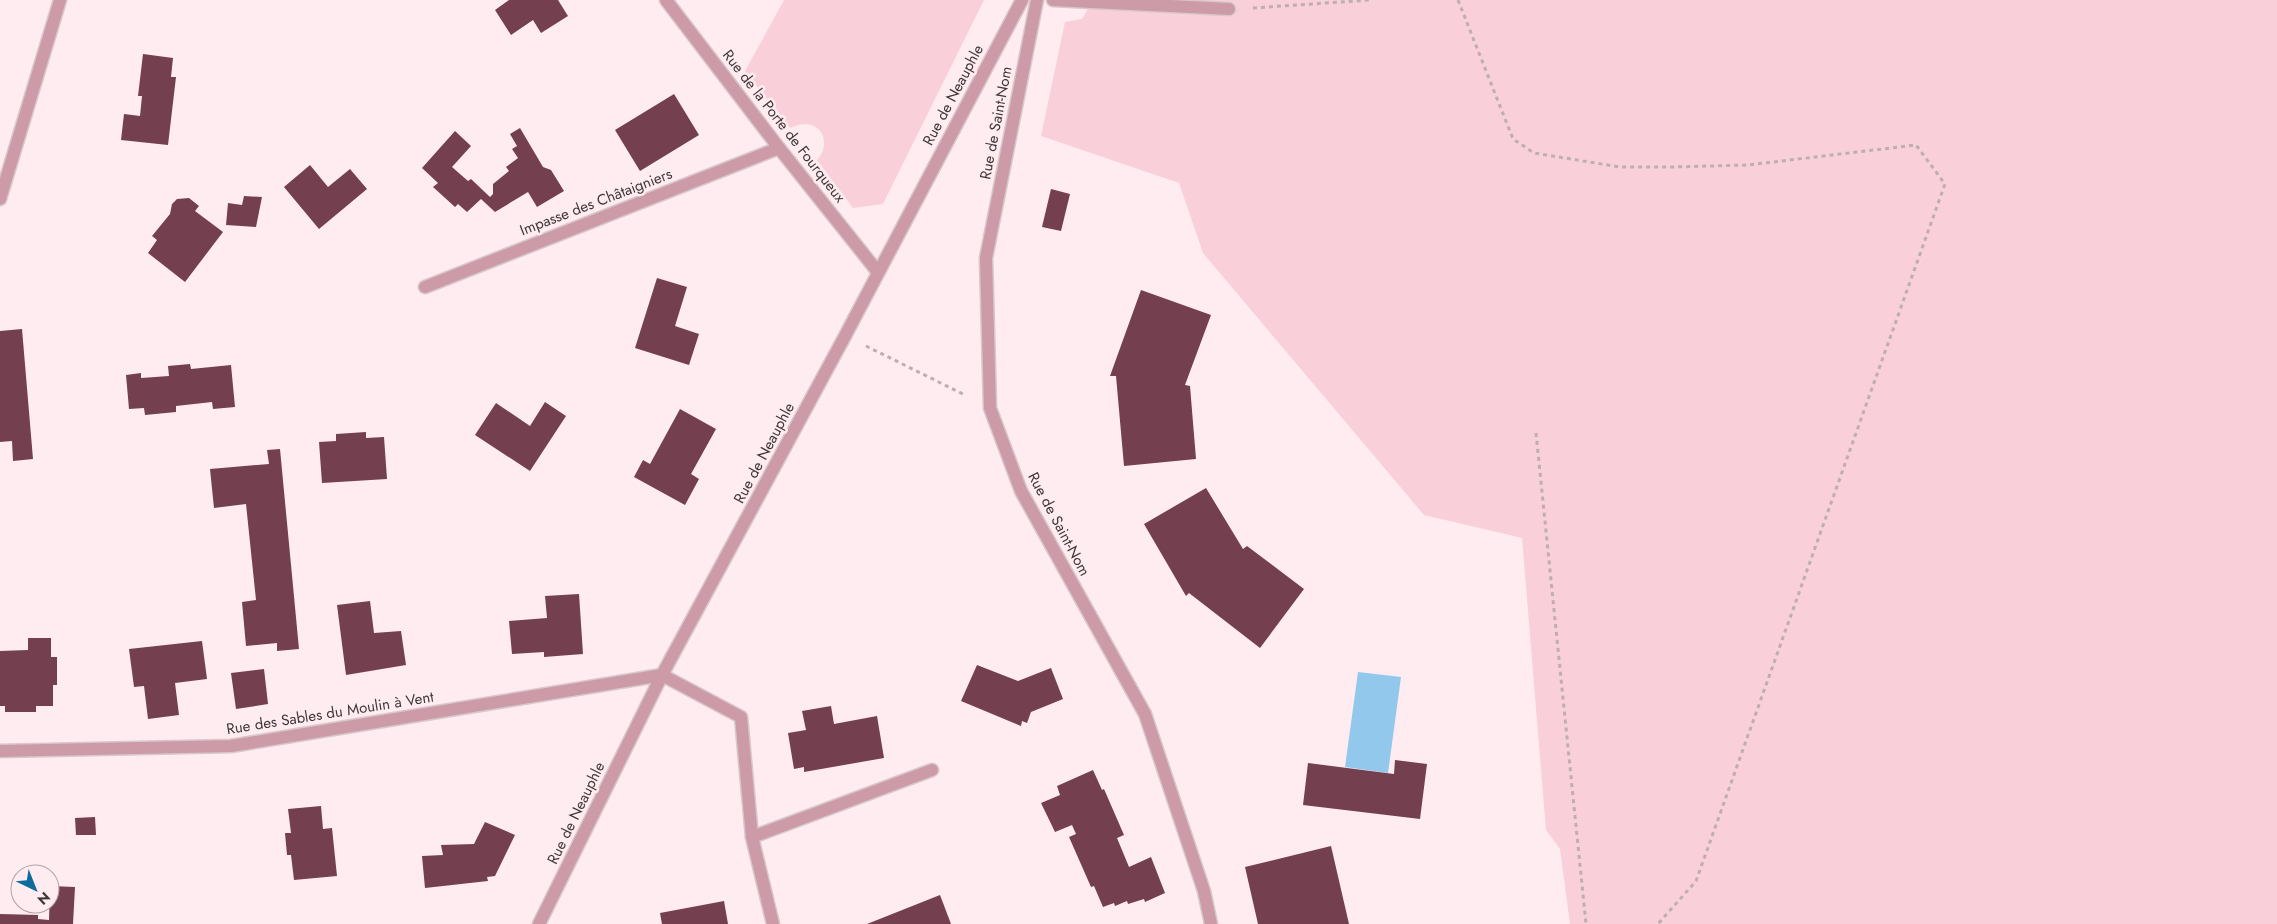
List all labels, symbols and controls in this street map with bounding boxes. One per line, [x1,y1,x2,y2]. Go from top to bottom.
street label: Rue de Neauphle [917,40,989,149]
street label: Rue de la Porte de Fourqueux [717,45,851,208]
street label: Rue de Saint-Nom [974,65,1018,181]
street label: Impasse des Châtaigniers [517,163,675,241]
street label: Rue de Neauphle [728,398,800,507]
street label: Rue de Saint-Nom [1022,468,1096,580]
street label: Rue des Sables du Moulin à Vent [225,686,436,740]
street label: Rue de Neauphle [542,758,610,868]
north arrow [10,864,60,914]
text: N [33,887,55,910]

